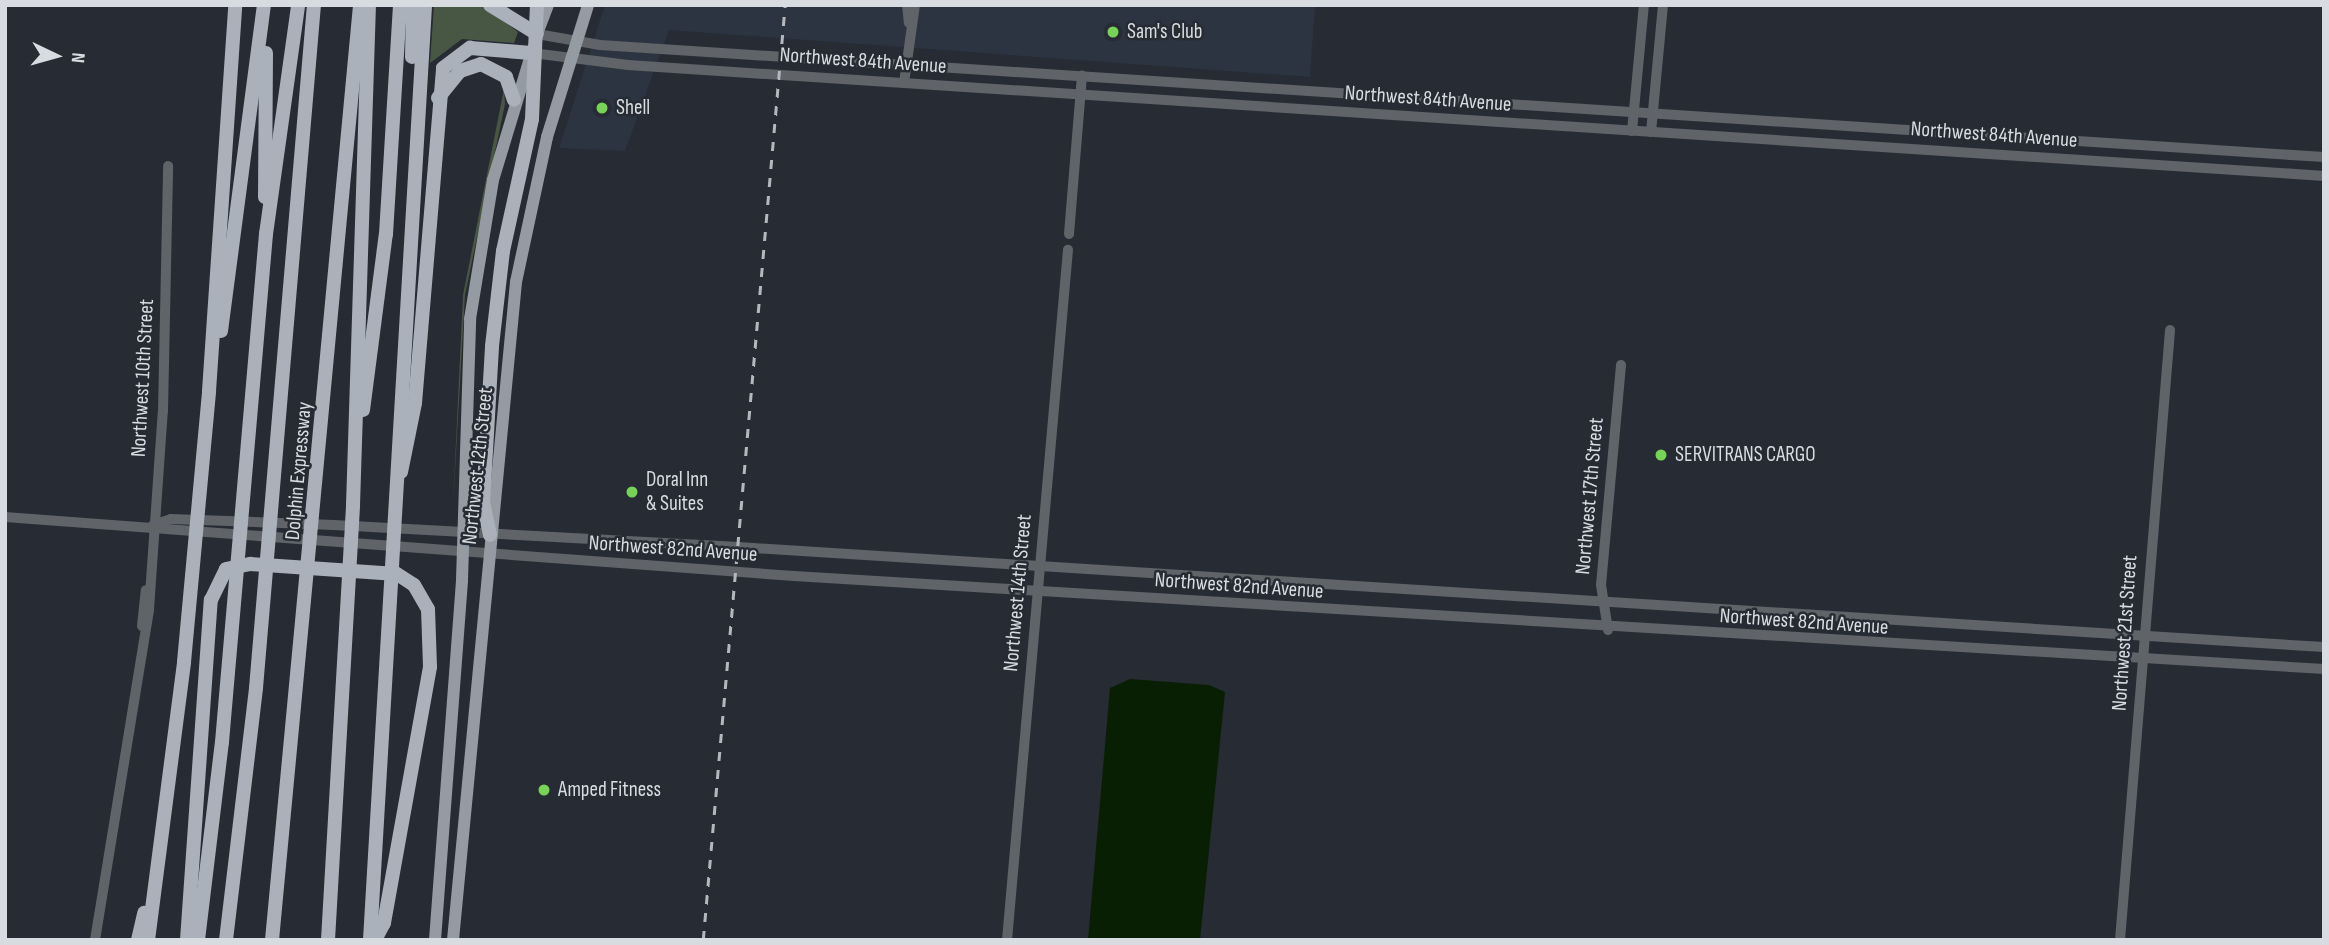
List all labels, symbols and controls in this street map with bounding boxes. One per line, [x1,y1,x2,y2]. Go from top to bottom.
place label: Sam's Club [1127,19,1203,45]
north arrow [21,21,91,91]
marker: Sam's Club [1105,24,1121,40]
street label: Northwest 84th Avenue [779,43,947,79]
text: N [66,52,89,64]
street label: Northwest 84th Avenue [1344,81,1512,117]
place label: Shell [616,95,650,121]
marker: Shell [594,100,610,116]
street label: Northwest 84th Avenue [1910,117,2078,153]
street label: Northwest 10th Street [126,298,160,458]
street label: Northwest 12th Street [457,386,499,546]
street label: Dolphin Expressway [280,401,318,541]
street label: Northwest 17th Street [1571,416,1609,576]
place label: SERVITRANS CARGO [1675,442,1816,468]
marker: SERVITRANS CARGO [1653,447,1669,463]
place label: Doral Inn & Suites [646,467,708,517]
marker: Doral Inn & Suites [624,484,640,500]
street label: Northwest 14th Street [999,513,1037,673]
street label: Northwest 82nd Avenue [588,531,758,567]
street label: Northwest 21st Street [2107,554,2143,712]
street label: Northwest 82nd Avenue [1154,568,1324,604]
street label: Northwest 82nd Avenue [1719,604,1889,640]
place label: Amped Fitness [558,777,661,803]
marker: Amped Fitness [536,782,552,798]

